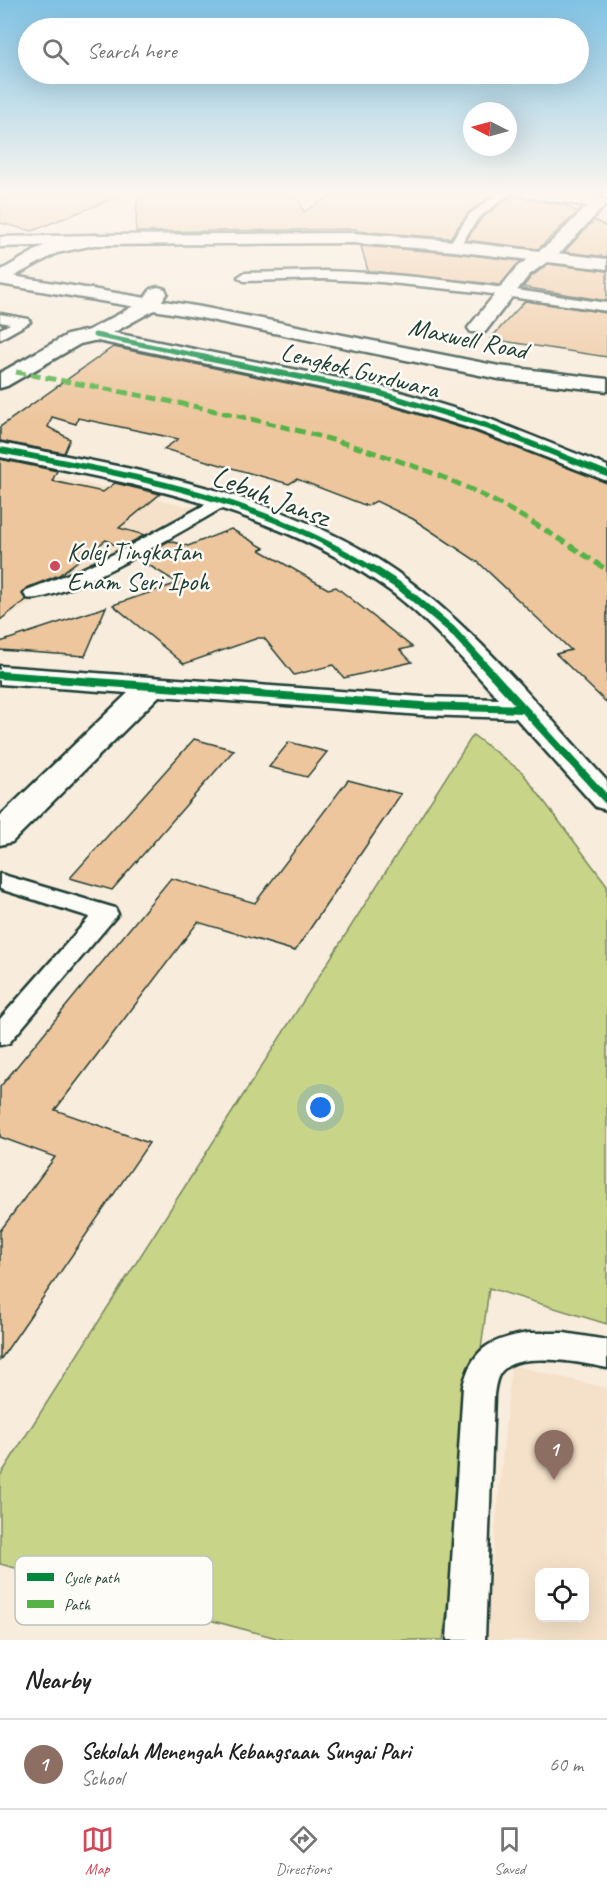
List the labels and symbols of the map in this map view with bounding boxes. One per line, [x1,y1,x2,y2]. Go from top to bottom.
north arrow [463,102,517,156]
street label: Maxwell Road [406,310,534,368]
street label: Lengkok Gurdwara [278,335,444,406]
street label: Lebuh Jansz [207,456,337,537]
place label: Kolej Tingkatan Enam Seri Ipoh [67,535,210,598]
marker: Kolej Tingkatan Enam Seri Ipoh [48,559,62,573]
your location [306,1093,335,1122]
pin: 1 [534,1430,574,1480]
legend [15,1556,213,1625]
text: Cycle path [64,1568,120,1588]
text: Path [64,1595,91,1615]

